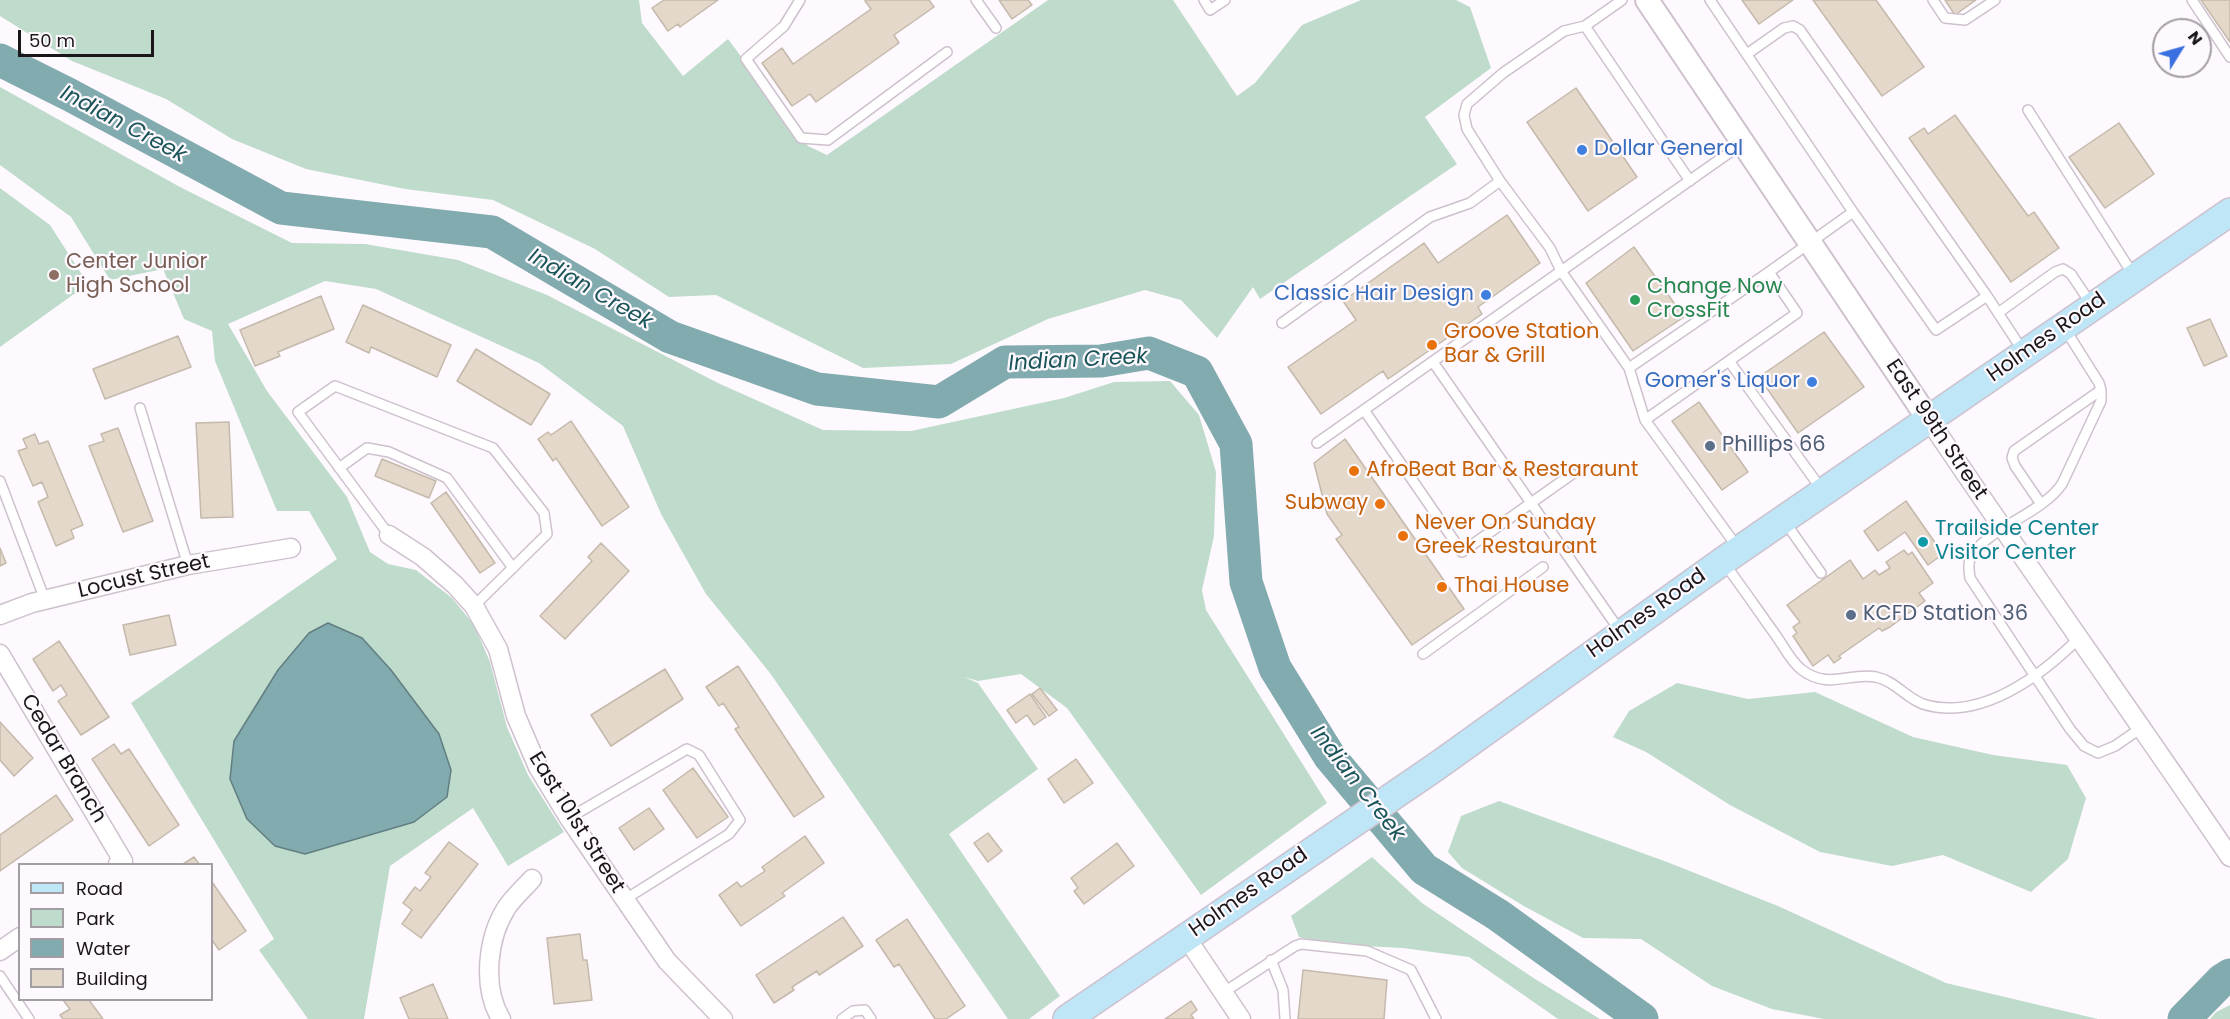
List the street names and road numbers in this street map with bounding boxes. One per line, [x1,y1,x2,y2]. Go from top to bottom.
street label: Holmes Road [1983,288,2111,388]
street label: East 99th Street [1880,355,1992,505]
street label: Locust Street [76,550,212,604]
street label: Holmes Road [1583,564,1711,664]
street label: Cedar Branch [15,690,111,828]
street label: East 101st Street [523,748,629,898]
street label: Holmes Road [1185,843,1313,943]

